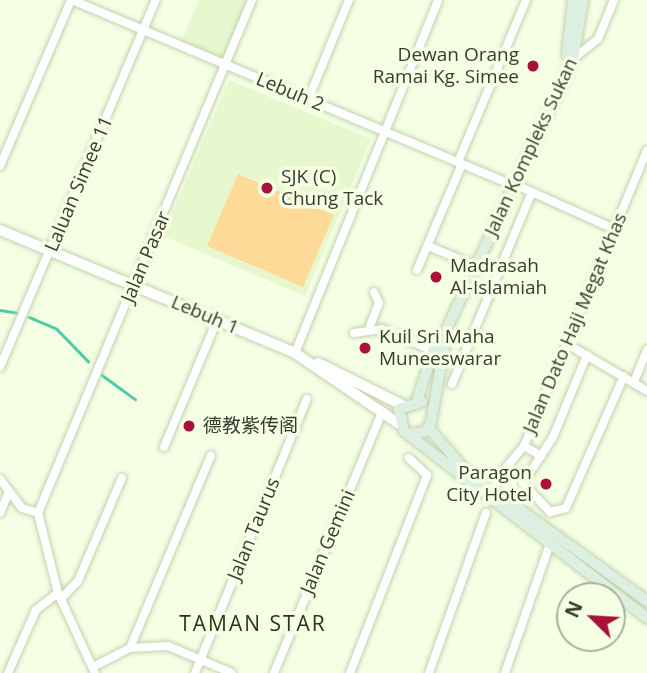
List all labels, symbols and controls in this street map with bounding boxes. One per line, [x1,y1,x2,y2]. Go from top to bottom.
place label: Dewan Orang Ramai Kg. Simee [373,44,519,88]
street label: Jalan Kompleks Sukan [480,54,582,240]
marker: Dewan Orang Ramai Kg. Simee [525,58,541,74]
street label: Lebuh 2 [253,68,327,116]
street label: Laluan Simee 11 [40,113,118,255]
place label: SJK (C) Chung Tack [281,166,383,210]
marker: SJK (C) Chung Tack [259,180,275,196]
street label: Jalan Pasar [117,208,175,306]
street label: Jalan Dato Haji Megat Khas [518,209,632,437]
place label: Madrasah Al-Islamiah [450,255,547,299]
marker: Madrasah Al-Islamiah [428,269,444,285]
street label: Lebuh 1 [168,291,242,339]
place label: Kuil Sri Maha Muneeswarar [379,326,501,370]
marker: Kuil Sri Maha Muneeswarar [357,340,373,356]
place label: 德教紫传阁 [203,415,298,437]
marker: 德教紫传阁 [181,418,197,434]
place label: Paragon City Hotel [446,462,532,506]
street label: Jalan Taurus [223,474,285,584]
marker: Paragon City Hotel [538,476,554,492]
street label: Jalan Gemini [296,486,360,598]
north arrow [556,582,626,652]
text: N [559,597,589,622]
district label: TAMAN STAR [180,610,326,636]

